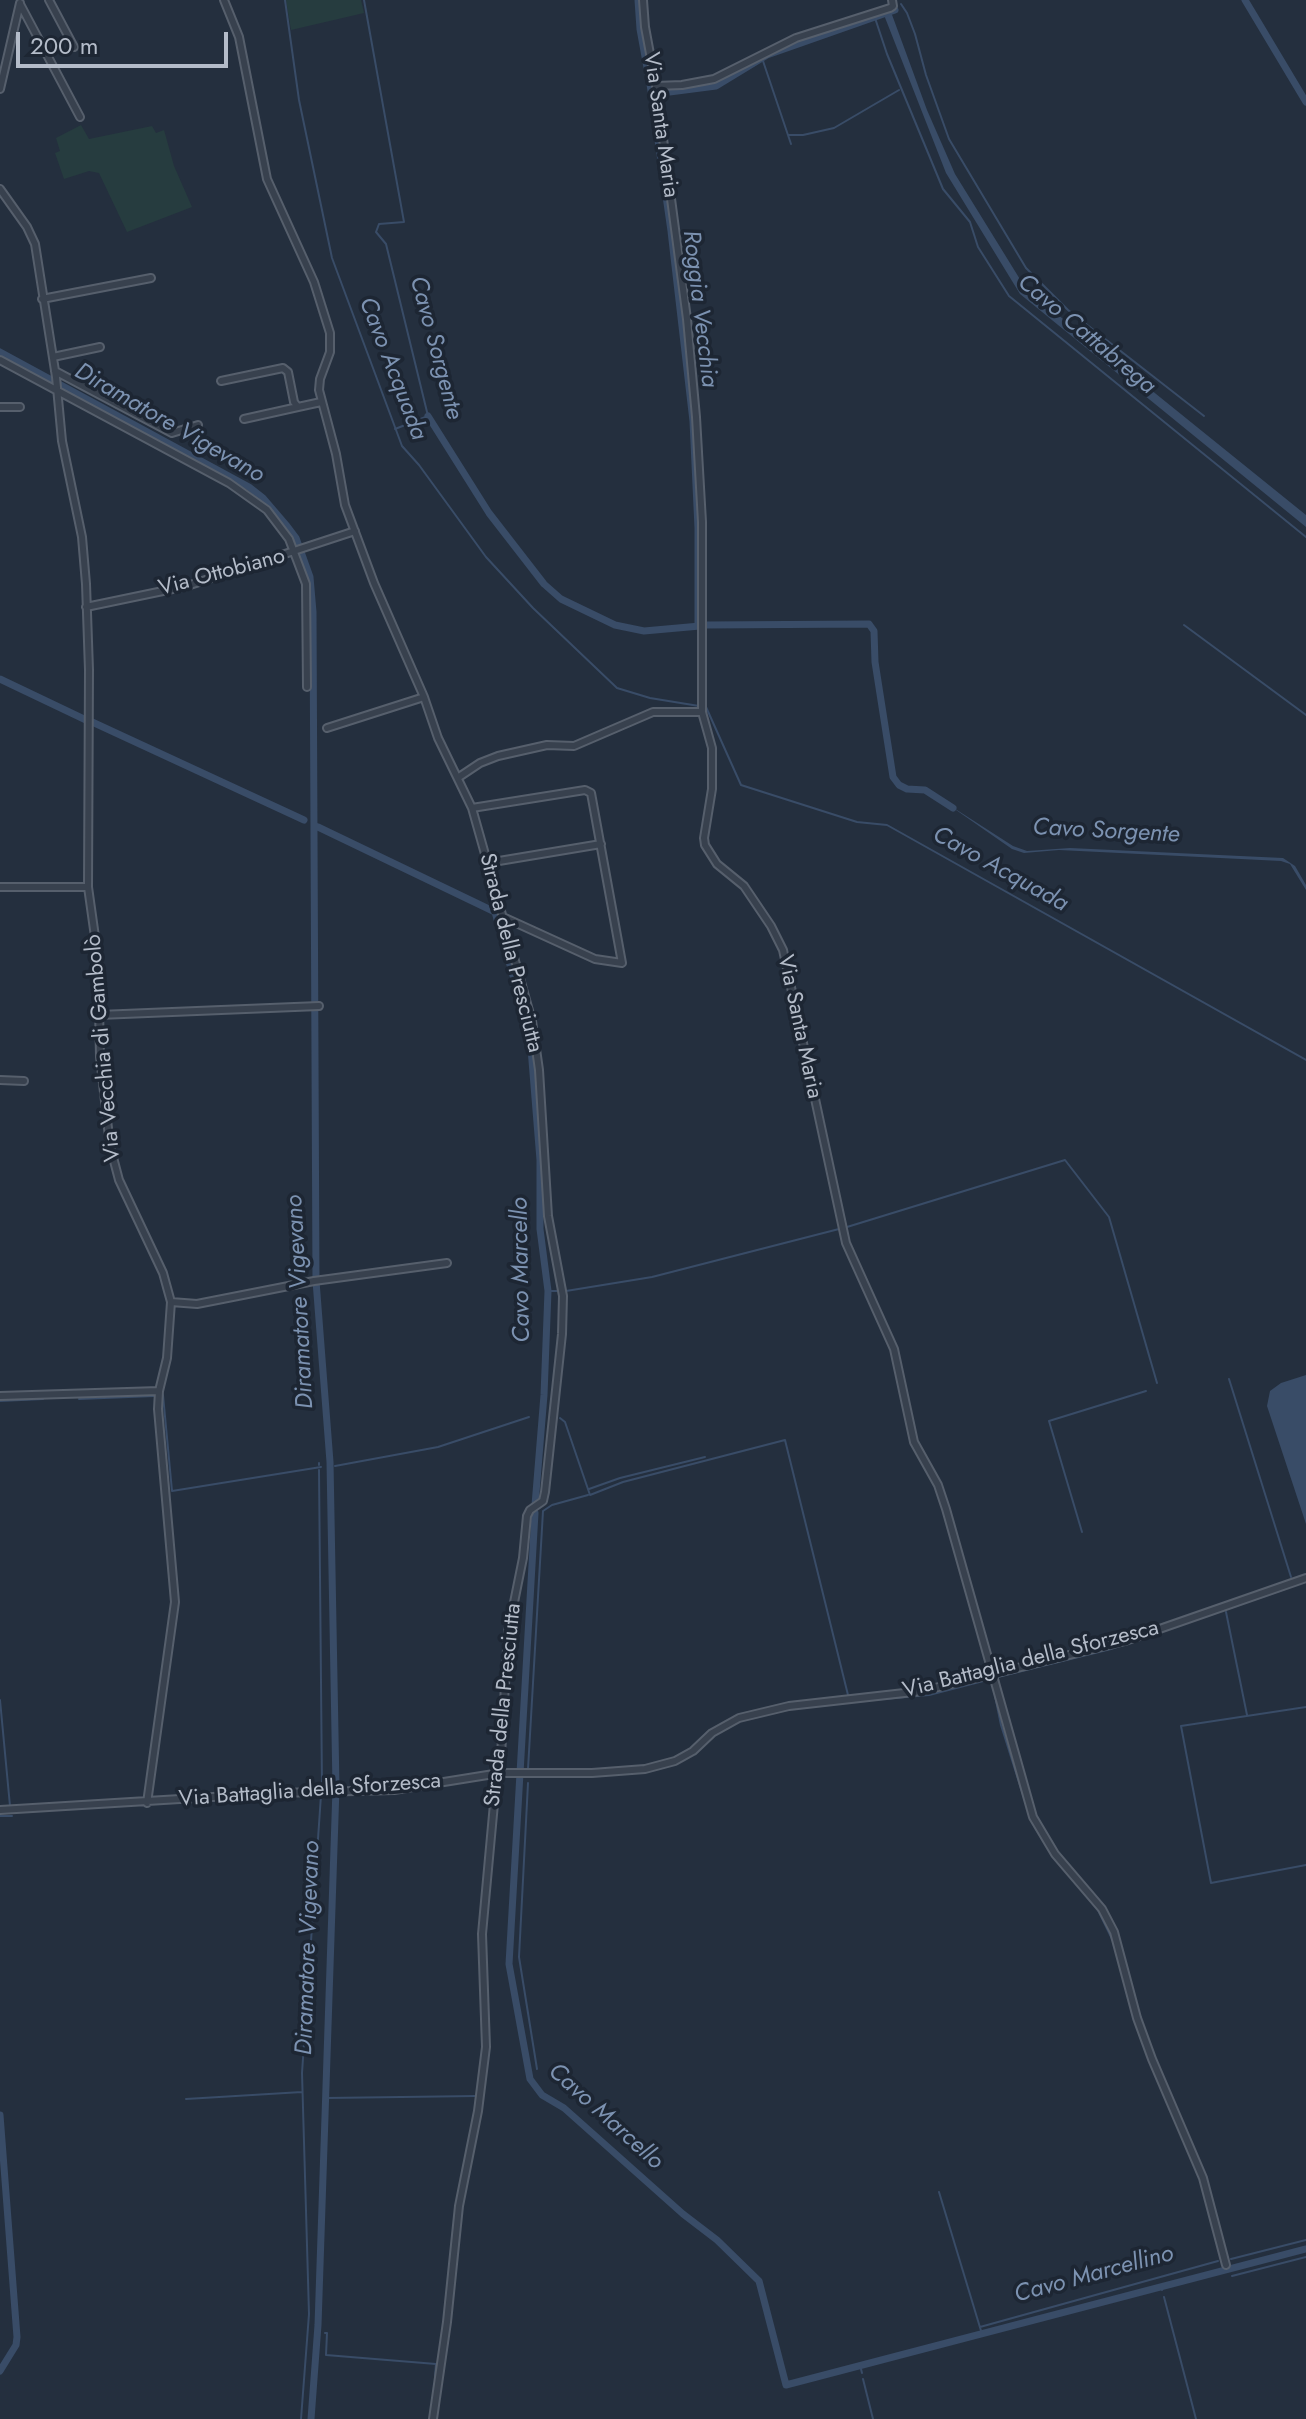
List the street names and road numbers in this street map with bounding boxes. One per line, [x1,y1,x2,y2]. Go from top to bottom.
street label: Via Santa Maria [637,51,683,199]
street label: Via Ottobiano [156,543,288,603]
street label: Strada della Presciutta [472,851,548,1055]
street label: Via Vecchia di Gambolò [81,933,127,1163]
street label: Via Santa Maria [771,953,827,1101]
street label: Strada della Presciutta [480,1602,528,1808]
street label: Via Battaglia della Sforzesca [900,1615,1162,1705]
street label: Via Battaglia della Sforzesca [178,1769,442,1813]

